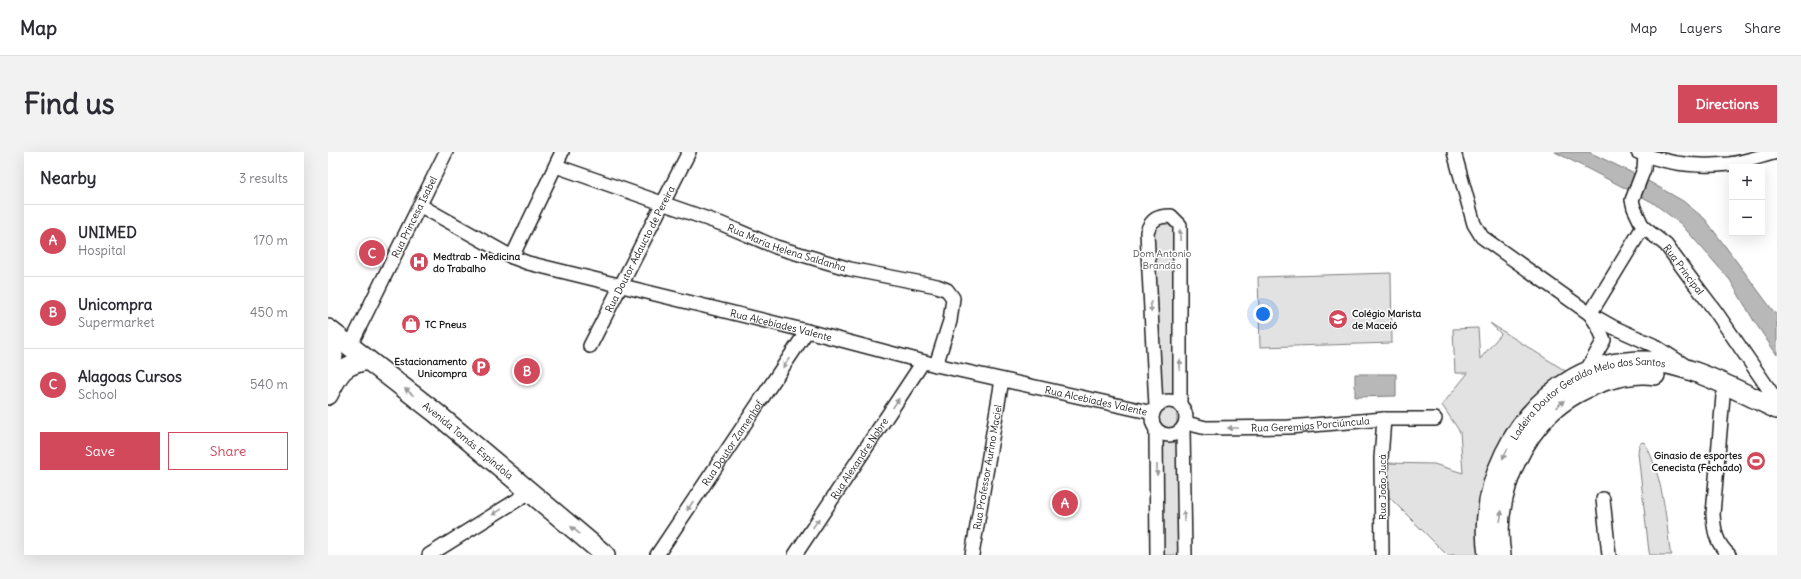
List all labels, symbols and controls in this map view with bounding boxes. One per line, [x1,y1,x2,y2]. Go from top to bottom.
text: Map [20,16,57,40]
text: Map [1630,19,1657,37]
text: Layers [1679,19,1722,37]
text: Share [1744,19,1781,37]
button: Directions [1678,85,1777,123]
text: Find us [24,86,115,122]
map controls [1729,164,1765,236]
button: + [1729,164,1765,200]
text: Nearby [40,167,96,189]
text: 3 results [239,170,288,187]
street label: Rua Princesa Isabel [388,174,439,260]
street label: Rua Doutor Adaucto de Pereira [602,183,677,314]
button: − [1729,200,1765,236]
street label: Rua Maria Helena Saldanha [726,221,848,274]
text: UNIMED [78,223,137,242]
one-way arrow [1177,228,1183,241]
text: A [49,232,57,249]
text: 170 m [253,232,288,249]
pin: C [359,238,385,268]
text: Hospital [78,242,126,259]
street label: Rua Principal [1661,242,1707,297]
park label: Dom Antonio Brandão [1133,247,1192,272]
place label: Medtrab - Medicina do Trabalho [433,250,521,275]
hospital icon: Medtrab - Medicina do Trabalho [408,251,430,273]
text: Unicompra [78,295,152,314]
one-way arrow [1148,301,1154,314]
text: B [49,304,57,321]
text: 450 m [250,304,288,321]
your location [1253,304,1273,324]
street label: Rua Alcebíades Valente [729,306,833,344]
place label: Colégio Marista de Maceió [1352,307,1422,332]
school or university icon: Colégio Marista de Maceió [1327,308,1349,330]
shop icon: TC Pneus [400,313,422,335]
text: Supermarket [78,314,155,331]
place label: TC Pneus [425,318,467,331]
street label: Ladeira Doutor Geraldo Melo dos Santos [1507,354,1667,442]
place label: Estacionamento Unicompra [394,355,467,380]
parking icon: Estacionamento Unicompra [470,356,492,378]
pin: B [514,356,540,386]
one-way arrow [782,358,790,368]
one-way arrow [1177,358,1183,371]
text: Alagoas Cursos [78,367,182,386]
text: C [49,376,57,393]
text: 540 m [250,376,288,393]
street label: Rua Alcebíades Valente [1044,383,1149,418]
text: School [78,386,117,403]
one-way arrow [403,388,414,397]
street label: Rua Doutor Zamenhof [699,397,766,488]
one-way arrow [892,397,900,408]
street label: Avenida Tomás Espíndola [420,399,516,482]
one-way arrow [1555,400,1566,409]
street label: Rua Professor Aurino Maciel [970,404,1004,531]
street label: Rua Geremias Porciúncula [1251,414,1370,434]
street label: Rua Alexandre Nobre [827,415,891,502]
one-way arrow [1226,425,1239,431]
button: Save [40,432,160,470]
button: Share [168,432,288,470]
one-way arrow [1502,448,1508,460]
place label: Ginasio de esportes Cenecista (Fechado) [1652,449,1742,474]
sports icon: Ginasio de esportes Cenecista (Fechado) [1745,450,1767,472]
street label: Rua João Jucá [1376,454,1389,520]
one-way arrow [1154,464,1160,477]
pin: A [1052,488,1078,518]
one-way arrow [686,501,694,511]
one-way arrow [491,509,503,516]
one-way arrow [1181,509,1187,522]
one-way arrow [1498,510,1504,522]
one-way arrow [812,517,820,528]
one-way arrow [570,525,581,534]

